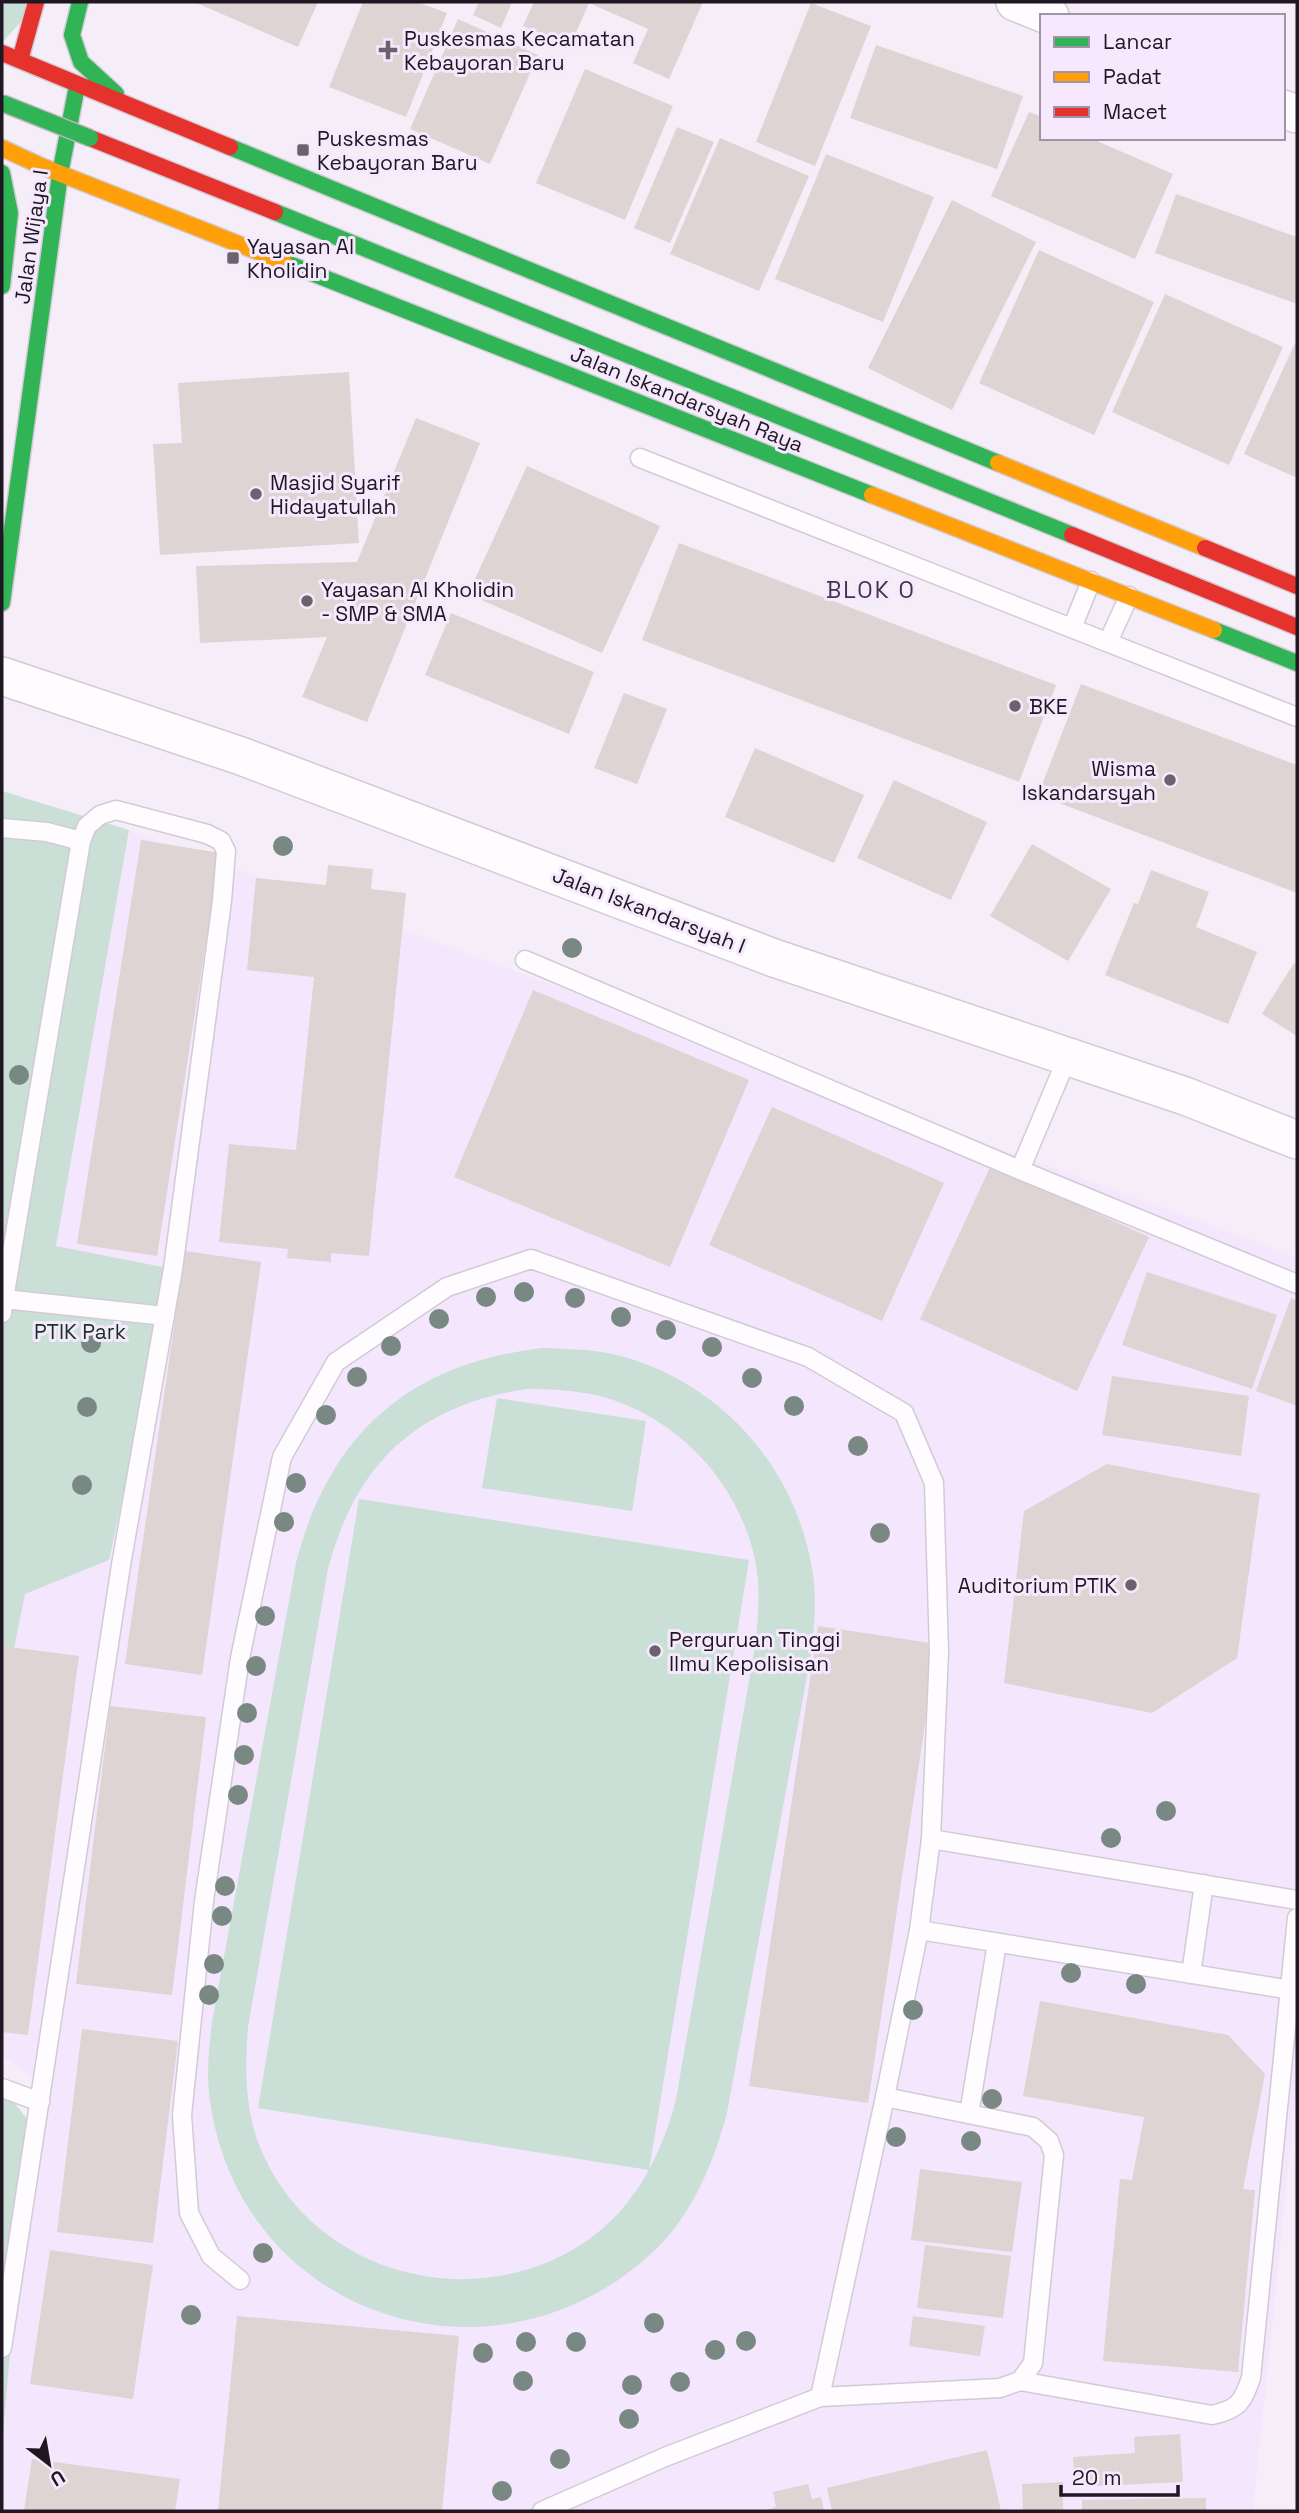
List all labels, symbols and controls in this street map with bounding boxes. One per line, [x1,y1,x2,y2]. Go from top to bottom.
legend [1040,14,1285,140]
place label: Puskesmas Kecamatan Kebayoran Baru [404,25,635,76]
text: Lancar [1103,28,1172,55]
marker: Puskesmas Kecamatan Kebayoran Baru [378,40,398,60]
text: Padat [1103,63,1162,90]
text: Macet [1103,98,1167,125]
place label: Puskesmas Kebayoran Baru [317,125,478,176]
marker: Puskesmas Kebayoran Baru [295,142,311,158]
street label: Jalan Wijaya I [8,168,54,306]
place label: Yayasan Al Kholidin [247,233,354,284]
marker: Yayasan Al Kholidin [225,250,241,266]
street label: Jalan Iskandarsyah Raya [566,340,808,458]
place label: Masjid Syarif Hidayatullah [270,469,401,520]
marker: Masjid Syarif Hidayatullah [248,486,264,502]
district label: BLOK O [826,575,916,605]
place label: Yayasan Al Kholidin - SMP & SMA [321,576,514,627]
marker: Yayasan Al Kholidin - SMP & SMA [299,593,315,609]
place label: BKE [1029,693,1068,720]
marker: BKE [1007,698,1023,714]
place label: Wisma Iskandarsyah [1022,755,1156,806]
marker: Wisma Iskandarsyah [1162,772,1178,788]
street label: Jalan Iskandarsyah I [549,861,749,959]
park label: PTIK Park [34,1318,126,1345]
place label: Auditorium PTIK [958,1572,1117,1599]
marker: Auditorium PTIK [1123,1577,1139,1593]
place label: Perguruan Tinggi Ilmu Kepolisisan [669,1626,840,1677]
marker: Perguruan Tinggi Ilmu Kepolisisan [647,1643,663,1659]
north arrow [14,2429,84,2499]
scale bar [1061,2454,1178,2498]
text: U [46,2464,69,2492]
text: 20 m [1072,2464,1122,2491]

